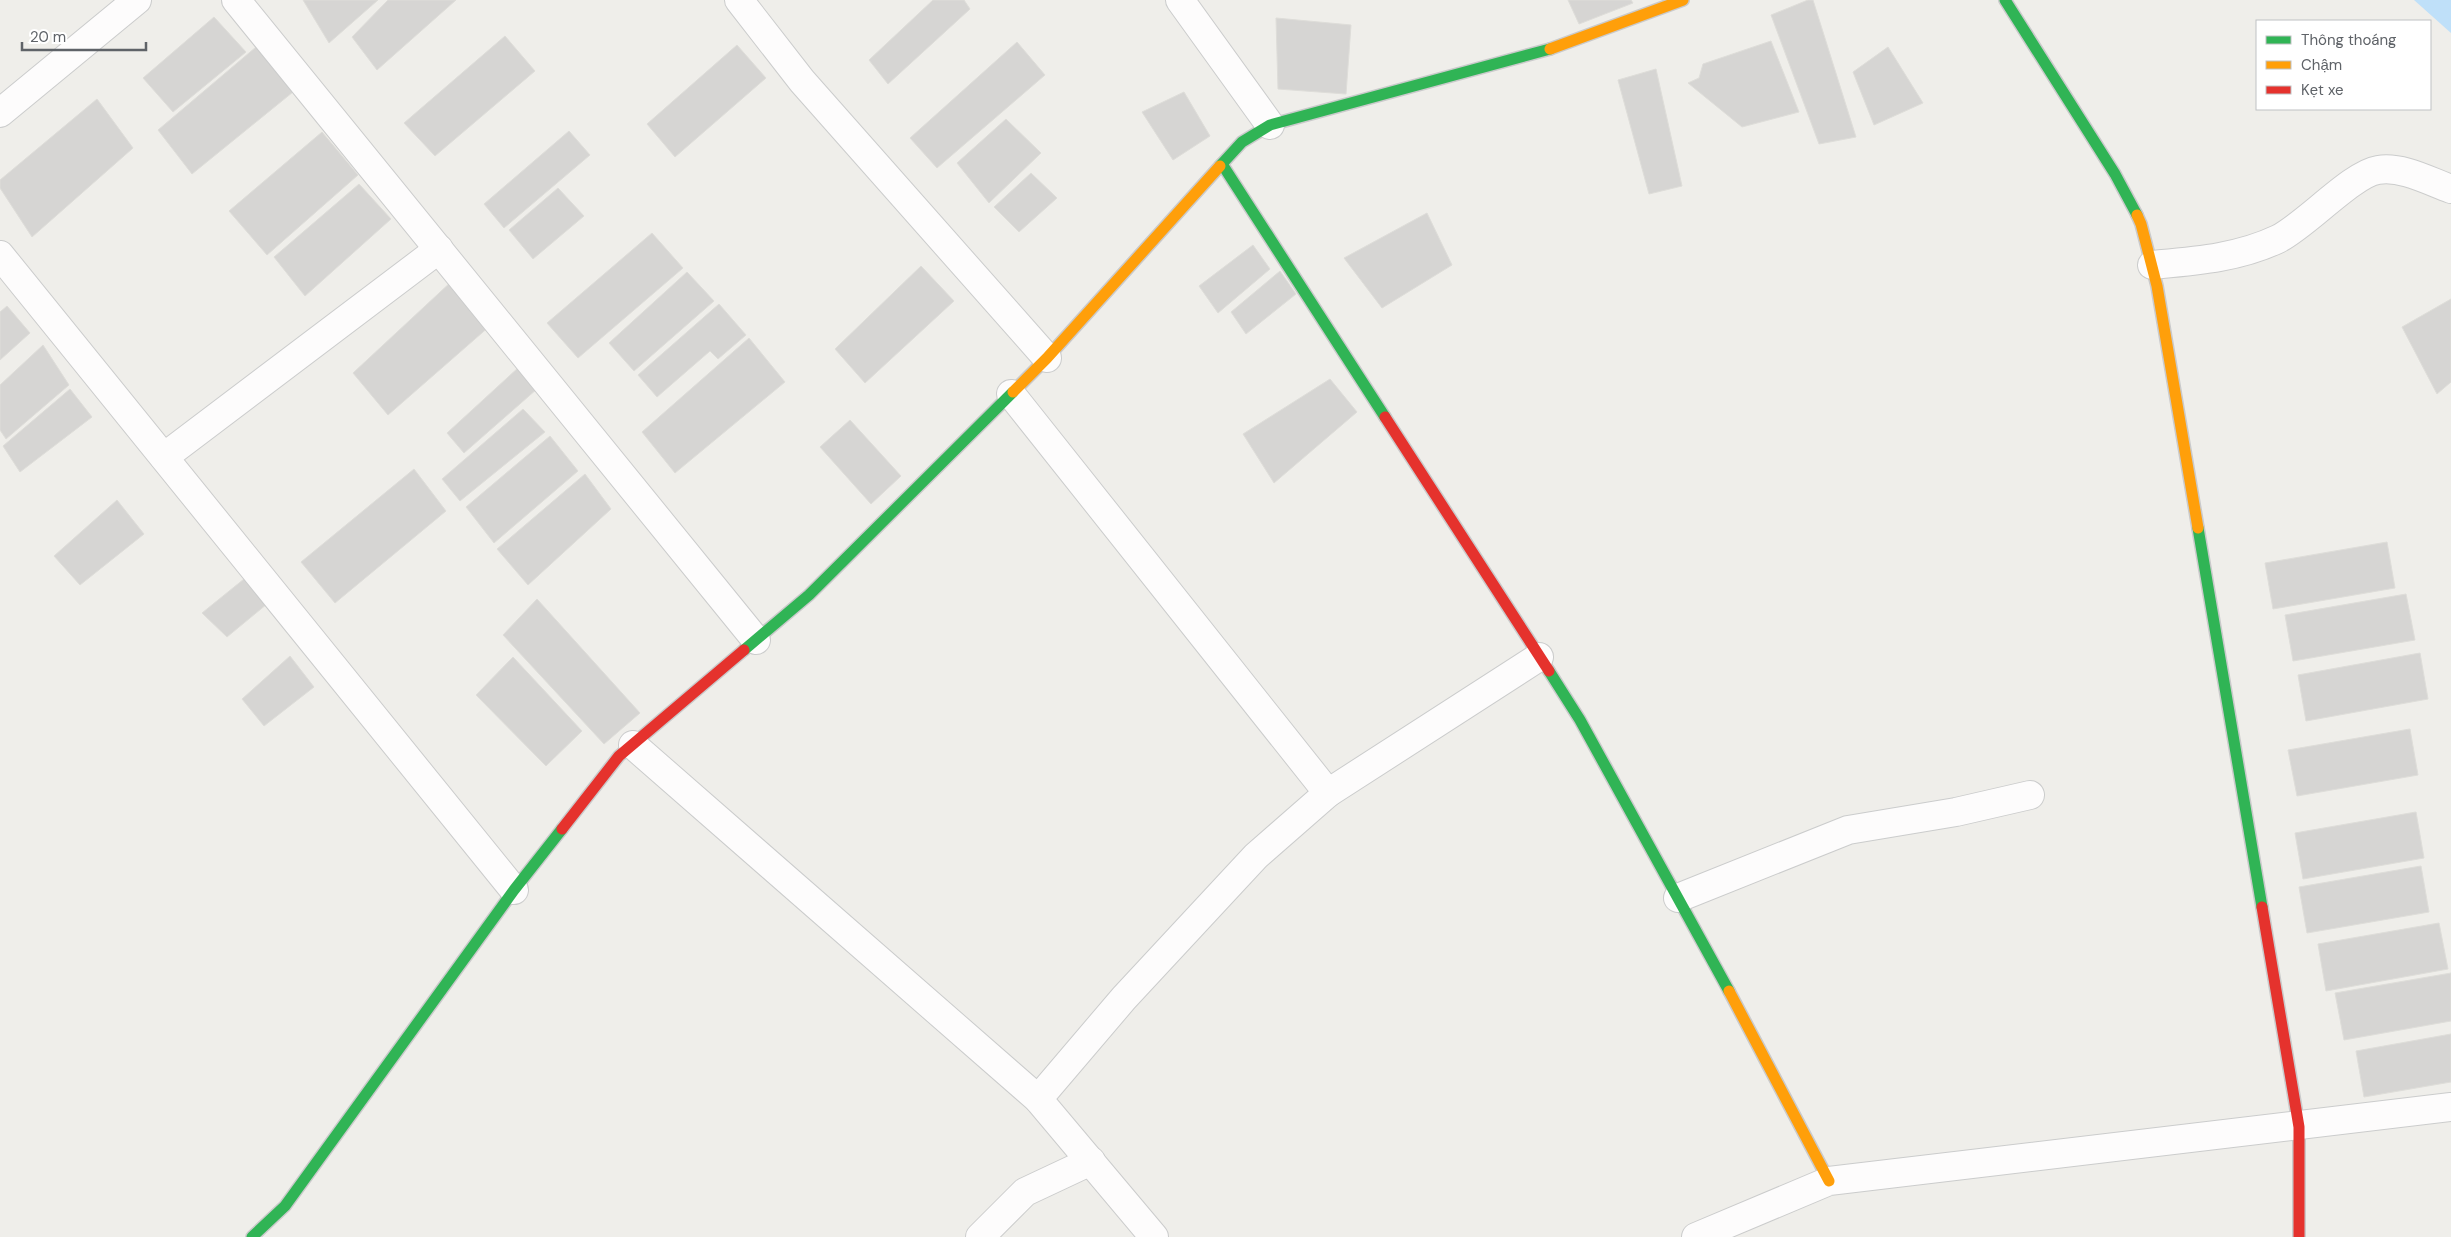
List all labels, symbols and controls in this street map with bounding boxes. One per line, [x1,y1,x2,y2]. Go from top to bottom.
scale bar [22,20,146,52]
legend [2256,20,2431,110]
text: 20 m [30,27,66,47]
text: Thông thoáng [2301,30,2396,50]
text: Chậm [2301,55,2342,75]
text: Kẹt xe [2301,80,2344,100]

